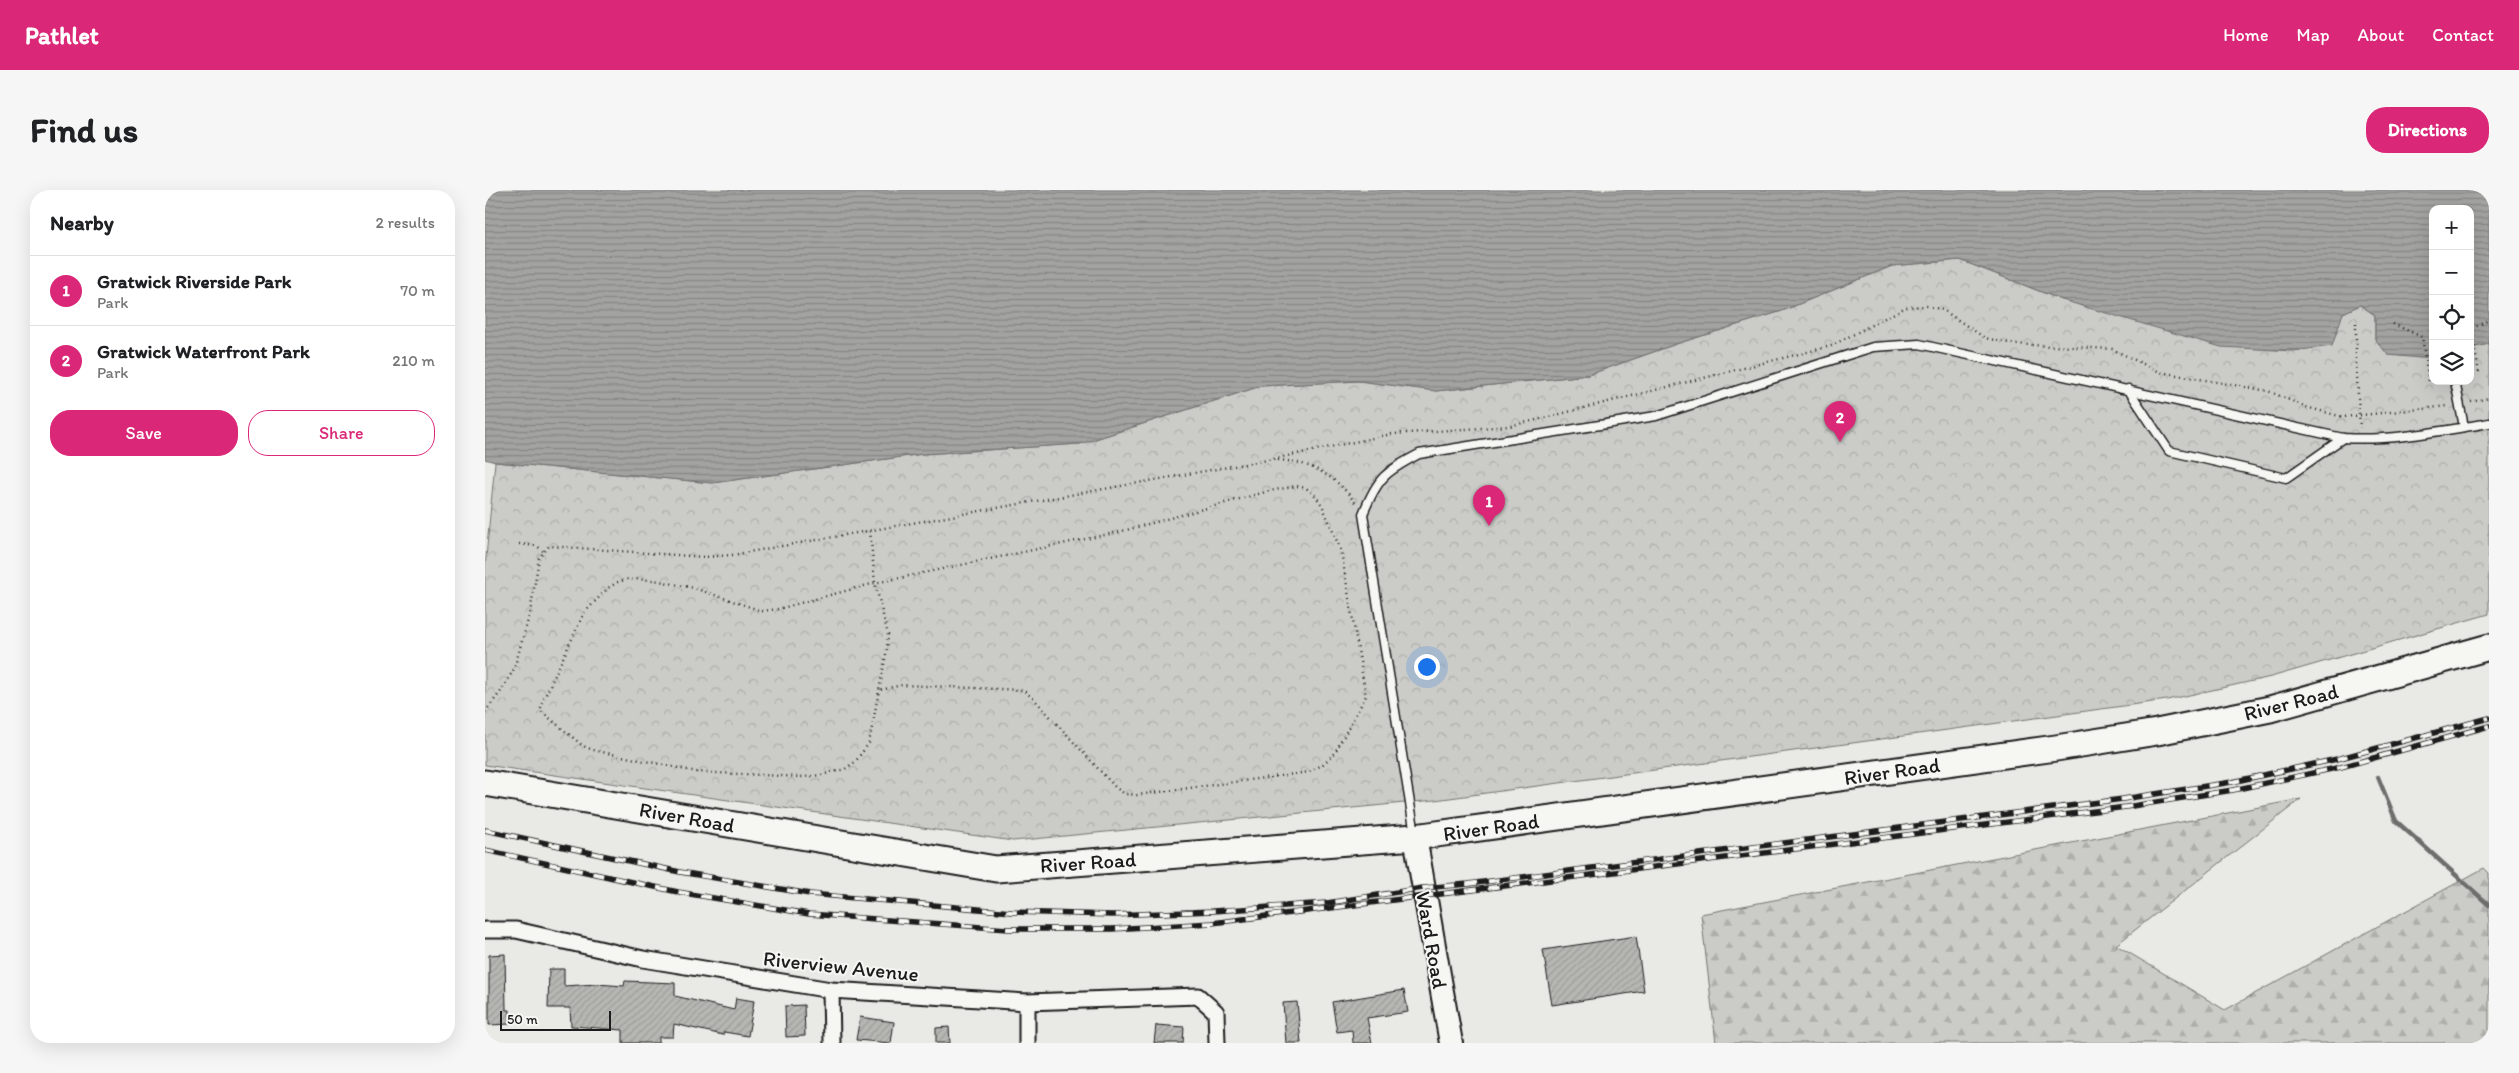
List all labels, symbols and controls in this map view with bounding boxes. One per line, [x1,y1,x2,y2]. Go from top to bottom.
text: Pathlet [25,21,99,50]
text: Home [2223,24,2269,46]
text: Map [2297,24,2330,46]
text: About [2358,24,2404,46]
text: Contact [2432,24,2494,46]
button: Directions [2366,107,2489,153]
text: Find us [30,109,138,151]
map controls [2429,205,2474,385]
button: + [2429,205,2474,250]
text: Nearby [50,210,114,235]
text: 2 results [375,213,435,232]
button: − [2429,250,2474,295]
text: Gratwick Riverside Park [97,270,292,293]
text: 1 [62,281,70,300]
text: 70 m [400,281,435,300]
text: Park [97,293,128,312]
button: locate [2429,295,2474,340]
text: Gratwick Waterfront Park [97,340,310,363]
button: layers [2429,340,2474,385]
text: 2 [62,351,70,370]
text: 210 m [392,351,435,370]
text: Park [97,363,128,382]
pin: 2 [1824,401,1856,442]
button: Save [50,410,238,456]
button: Share [248,410,435,456]
pin: 1 [1473,485,1505,526]
your location [1414,654,1440,680]
street label: River Road [2241,678,2341,726]
street label: River Road [1843,752,1942,790]
street label: River Road [637,796,737,838]
street label: River Road [1442,808,1541,846]
street label: River Road [1039,846,1138,878]
street label: Ward Road [1411,889,1453,991]
street label: Riverview Avenue [762,945,920,987]
scale bar [500,1008,611,1031]
text: 50 m [507,1011,538,1028]

